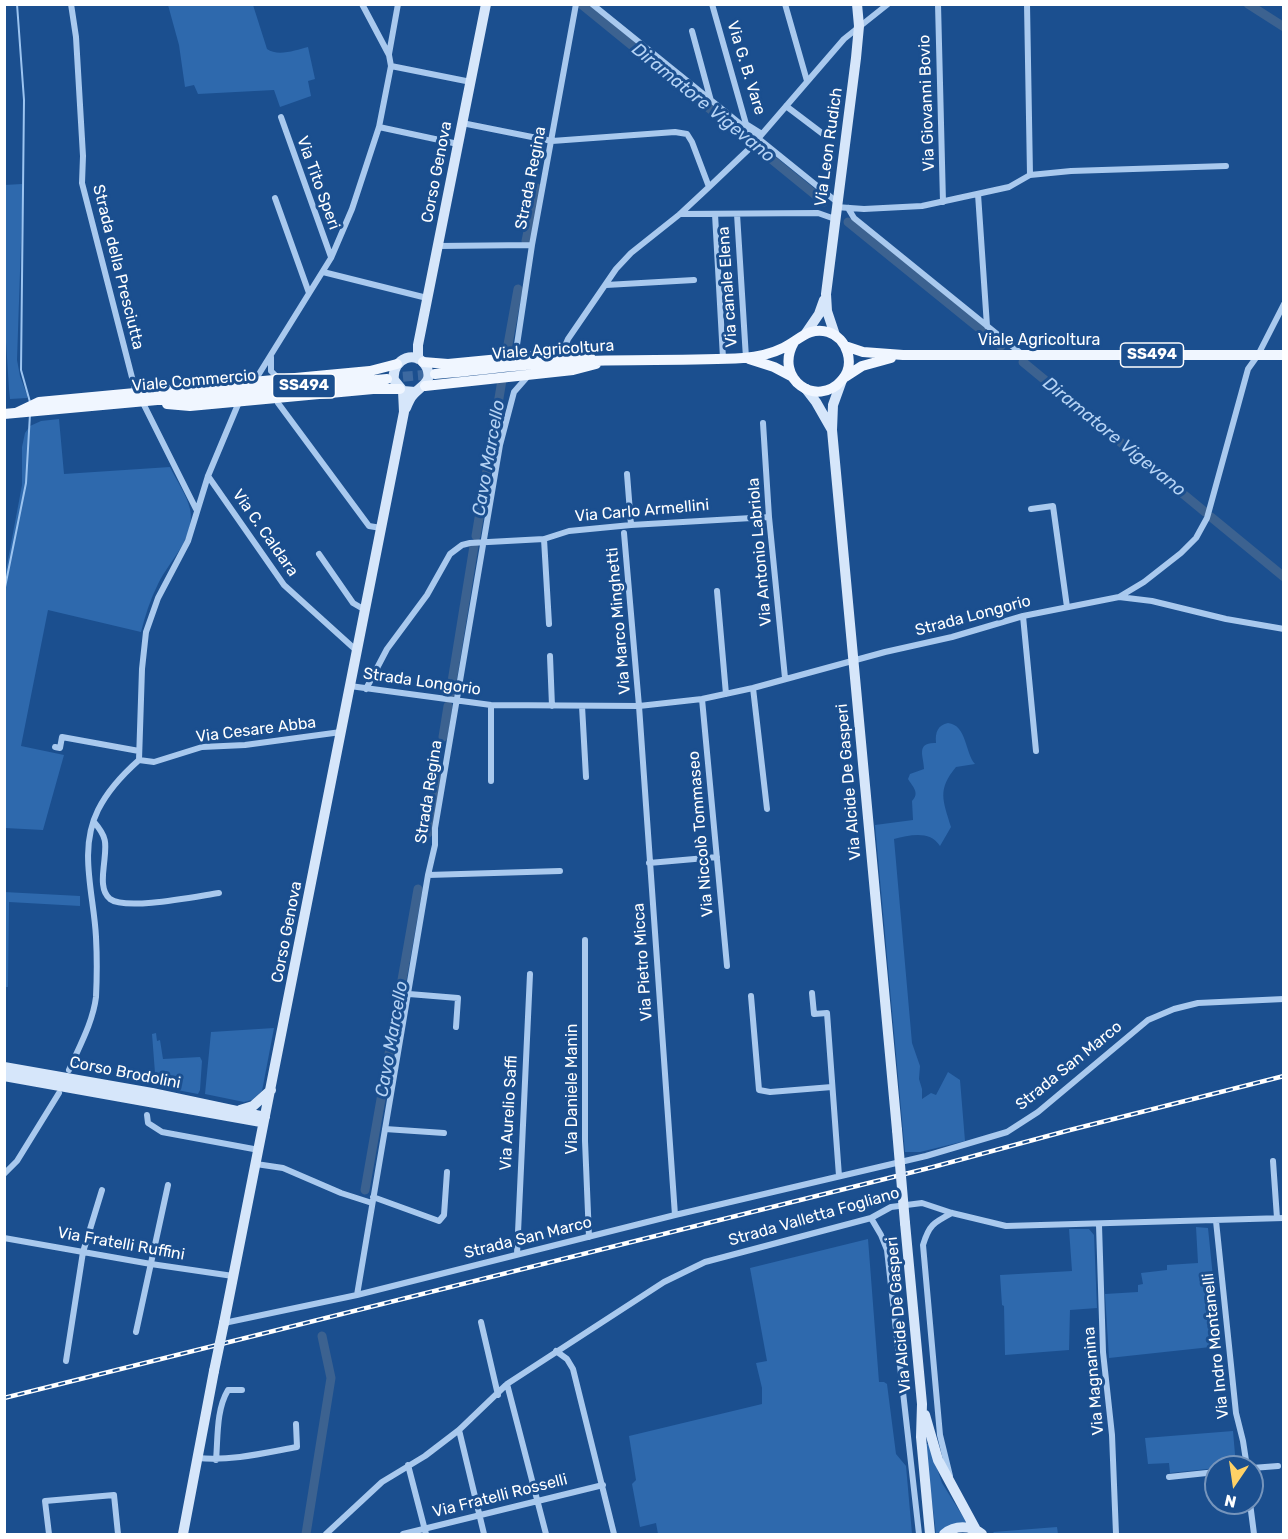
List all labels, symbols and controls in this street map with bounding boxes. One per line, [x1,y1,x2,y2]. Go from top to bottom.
street label: Via G. B. Vare [723,19,769,117]
street label: Via Giovanni Bovio [915,34,939,172]
water label: Diramatore Vigevano [627,39,779,167]
street label: Via Leon Rudich [811,86,847,208]
street label: Corso Genova [418,120,456,224]
street label: Strada Regina [512,125,550,231]
street label: Via Tito Speri [292,134,344,232]
street label: Strada della Presciutta [88,183,148,351]
street label: Via canale Elena [714,226,742,348]
street label: Viale Agricoltura [978,330,1100,350]
street label: Viale Agricoltura [491,336,615,364]
road number: SS494 [1120,343,1184,367]
street label: Viale Commercio [131,366,257,396]
water label: Diramatore Vigevano [1038,373,1190,501]
road number: SS494 [272,374,336,398]
water label: Cavo Marcello [468,398,510,518]
street label: Via Antonio Labriola [744,477,776,627]
street label: Via C. Caldara [228,486,302,580]
street label: Via Carlo Armellini [574,496,710,526]
street label: Via Marco Minghetti [603,547,635,695]
street label: Strada Longorio [913,591,1033,641]
street label: Strada Longorio [362,664,482,700]
street label: Via Alcide De Gasperi [833,703,865,861]
street label: Via Cesare Abba [195,713,317,747]
street label: Strada Regina [411,739,447,845]
street label: Via Niccolò Tommaseo [684,750,718,918]
street label: Corso Genova [268,880,306,984]
street label: Via Pietro Micca [629,902,657,1022]
water label: Cavo Marcello [371,979,413,1099]
street label: Strada San Marco [1012,1017,1126,1115]
street label: Via Daniele Manin [562,1023,582,1155]
street label: Corso Brodolini [68,1053,182,1093]
street label: Via Aurelio Saffi [496,1055,522,1171]
street label: Strada Valletta Fogliano [726,1183,902,1251]
street label: Strada San Marco [462,1213,594,1263]
street label: Via Fratelli Ruffini [56,1223,186,1265]
street label: Via Alcide De Gasperi [883,1236,915,1394]
street label: Via Indro Montanelli [1199,1272,1233,1420]
street label: Via Magnanina [1080,1326,1108,1436]
north arrow [1204,1455,1264,1515]
street label: Via Fratelli Rosselli [431,1470,569,1522]
text: N [1223,1491,1238,1512]

